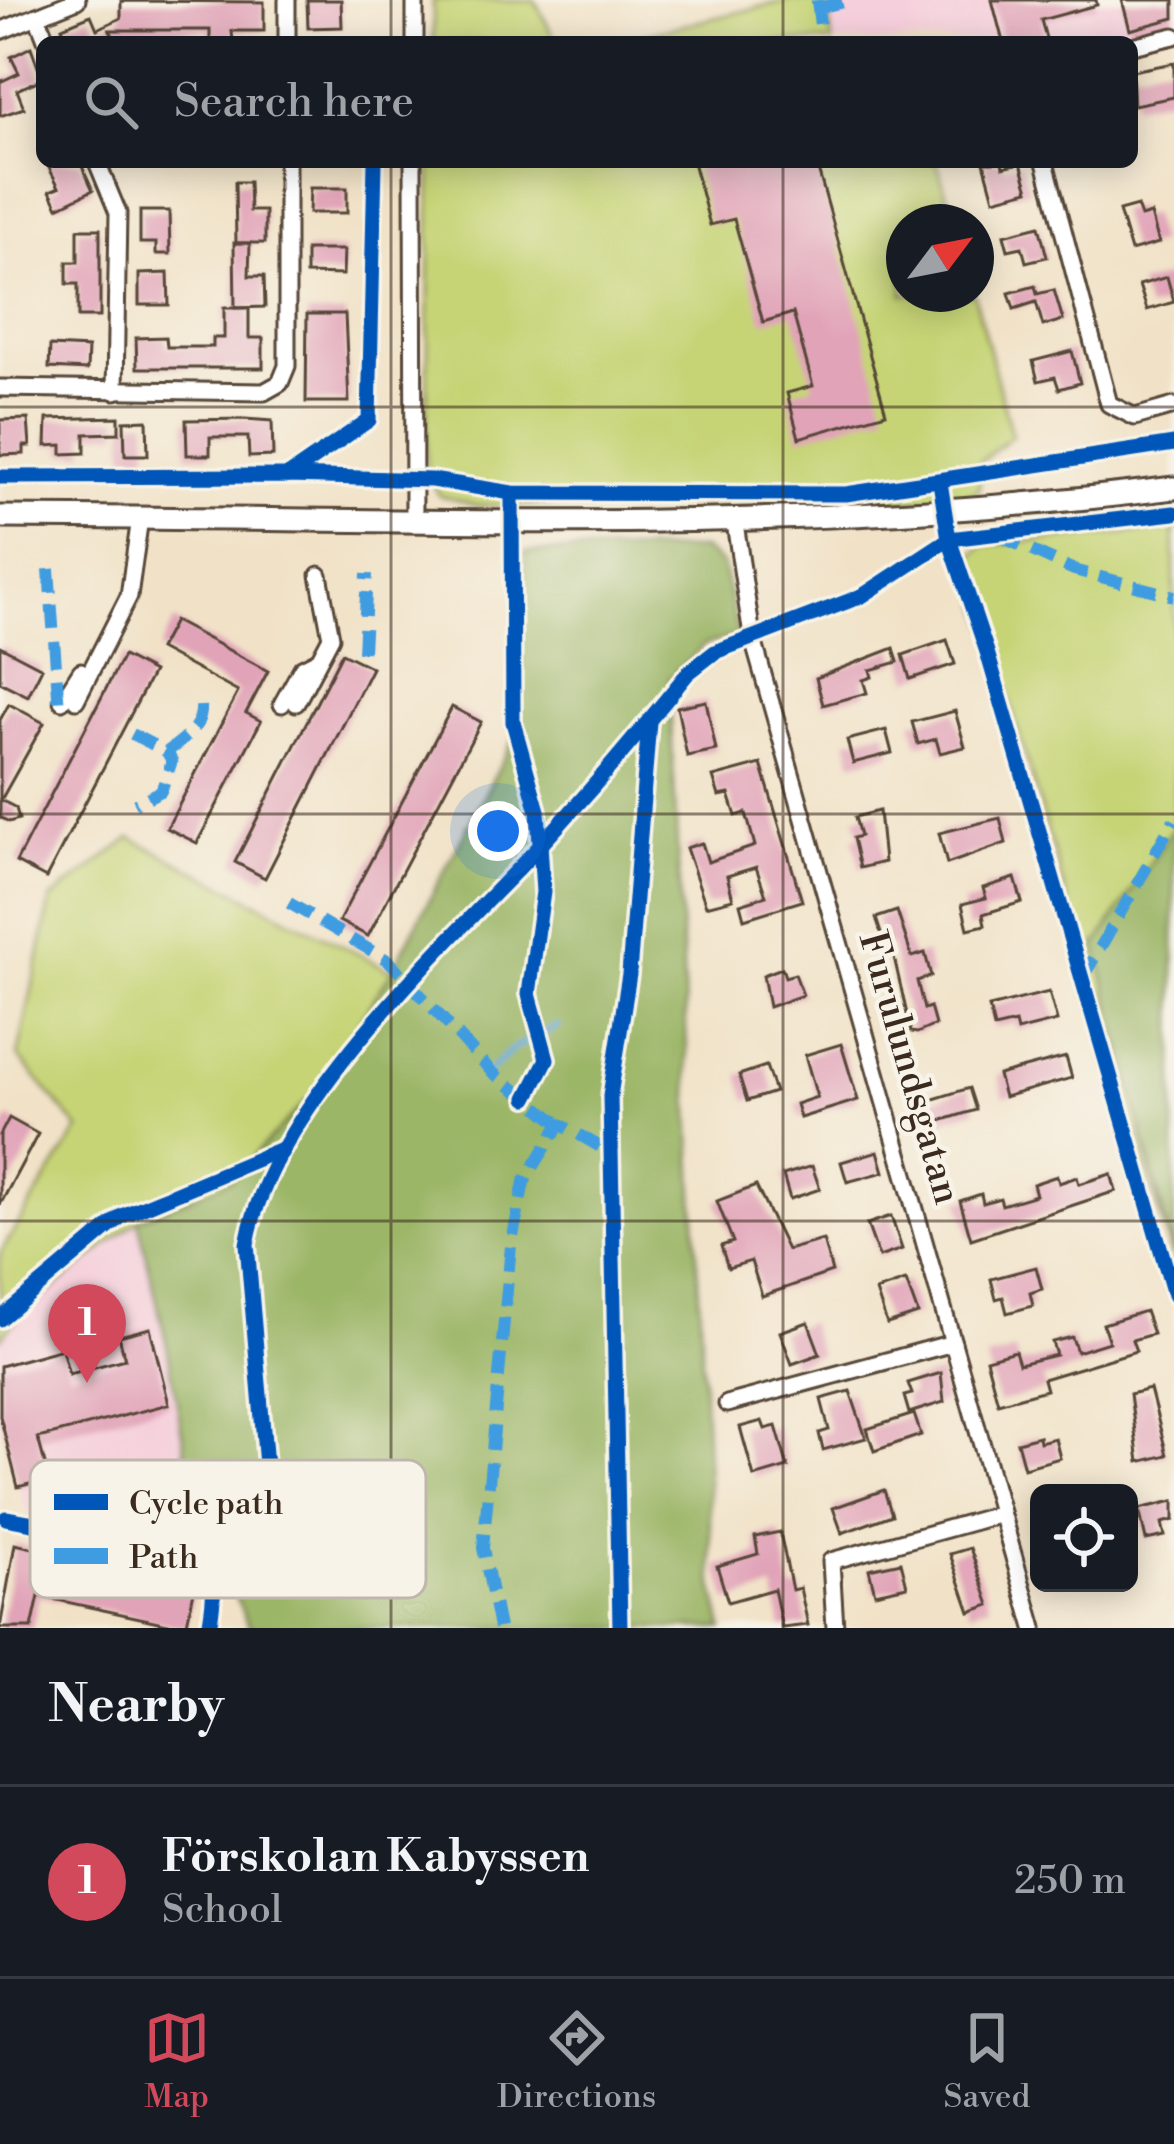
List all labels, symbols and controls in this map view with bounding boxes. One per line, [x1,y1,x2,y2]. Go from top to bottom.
search box [36,36,1138,168]
icon: search [78,69,144,135]
text: Search here [174,74,414,131]
north arrow [886,204,994,312]
your location [468,801,528,861]
street label: Furulundsgatan [847,926,971,1210]
pin: 1 [48,1284,126,1383]
legend [30,1460,426,1598]
text: Cycle path [129,1484,283,1525]
map controls [1030,1484,1138,1592]
button: locate [1030,1484,1138,1592]
text: Path [129,1538,198,1579]
text: Nearby [48,1674,224,1738]
text: Förskolan Kabyssen [162,1829,589,1886]
text: 1 [78,1857,96,1906]
text: 250 m [1014,1857,1126,1906]
text: School [162,1886,282,1935]
tab: Map [144,2005,210,2118]
tab: Directions [497,2005,656,2118]
tab: Saved [944,2005,1030,2118]

